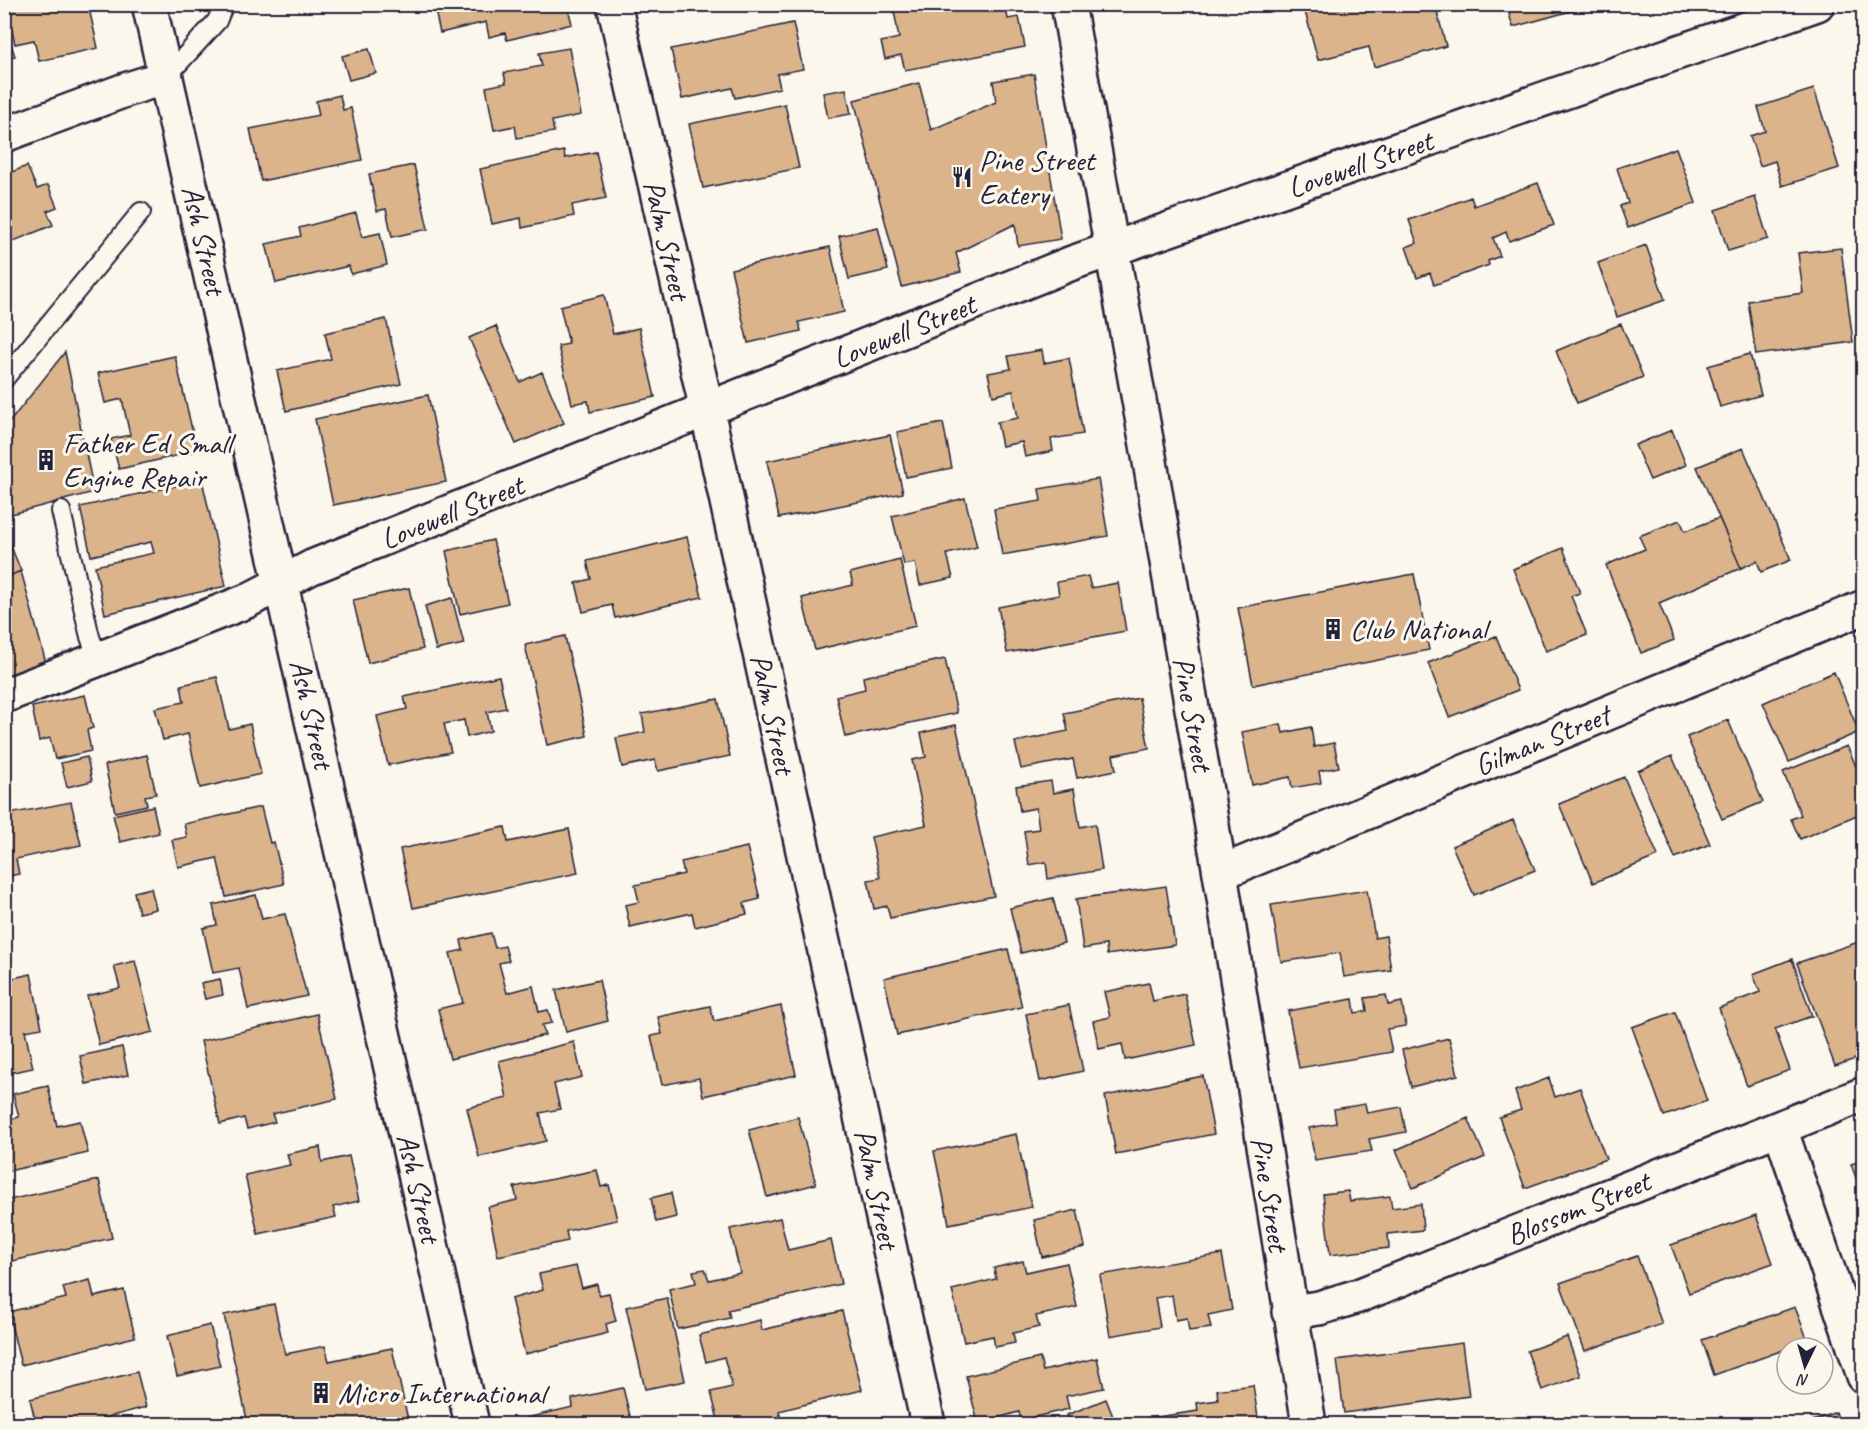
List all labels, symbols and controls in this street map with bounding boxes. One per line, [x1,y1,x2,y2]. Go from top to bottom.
street label: Lovewell Street [1283,121,1440,206]
place label: Pine Street Eatery [979,141,1097,213]
restaurant icon: Pine Street Eatery [950,165,974,189]
street label: Palm Street [635,177,700,306]
street label: Ash Street [173,182,236,301]
street label: Lovewell Street [827,284,984,377]
place label: Father Ed Small Engine Repair [63,424,236,496]
building icon: Father Ed Small Engine Repair [34,448,58,472]
street label: Lovewell Street [375,465,532,558]
place label: Club National [1350,610,1491,648]
building icon: Club National [1321,617,1345,641]
street label: Palm Street [742,651,805,780]
street label: Pine Street [1164,654,1222,777]
street label: Ash Street [281,656,344,775]
street label: Gilman Street [1469,694,1619,784]
street label: Palm Street [846,1126,909,1255]
street label: Ash Street [388,1130,451,1249]
street label: Pine Street [1242,1134,1298,1257]
street label: Blossom Street [1501,1161,1658,1254]
north arrow [1775,1336,1835,1396]
text: N [1795,1369,1810,1390]
place label: Micro International [338,1374,550,1412]
building icon: Micro International [309,1381,333,1405]

